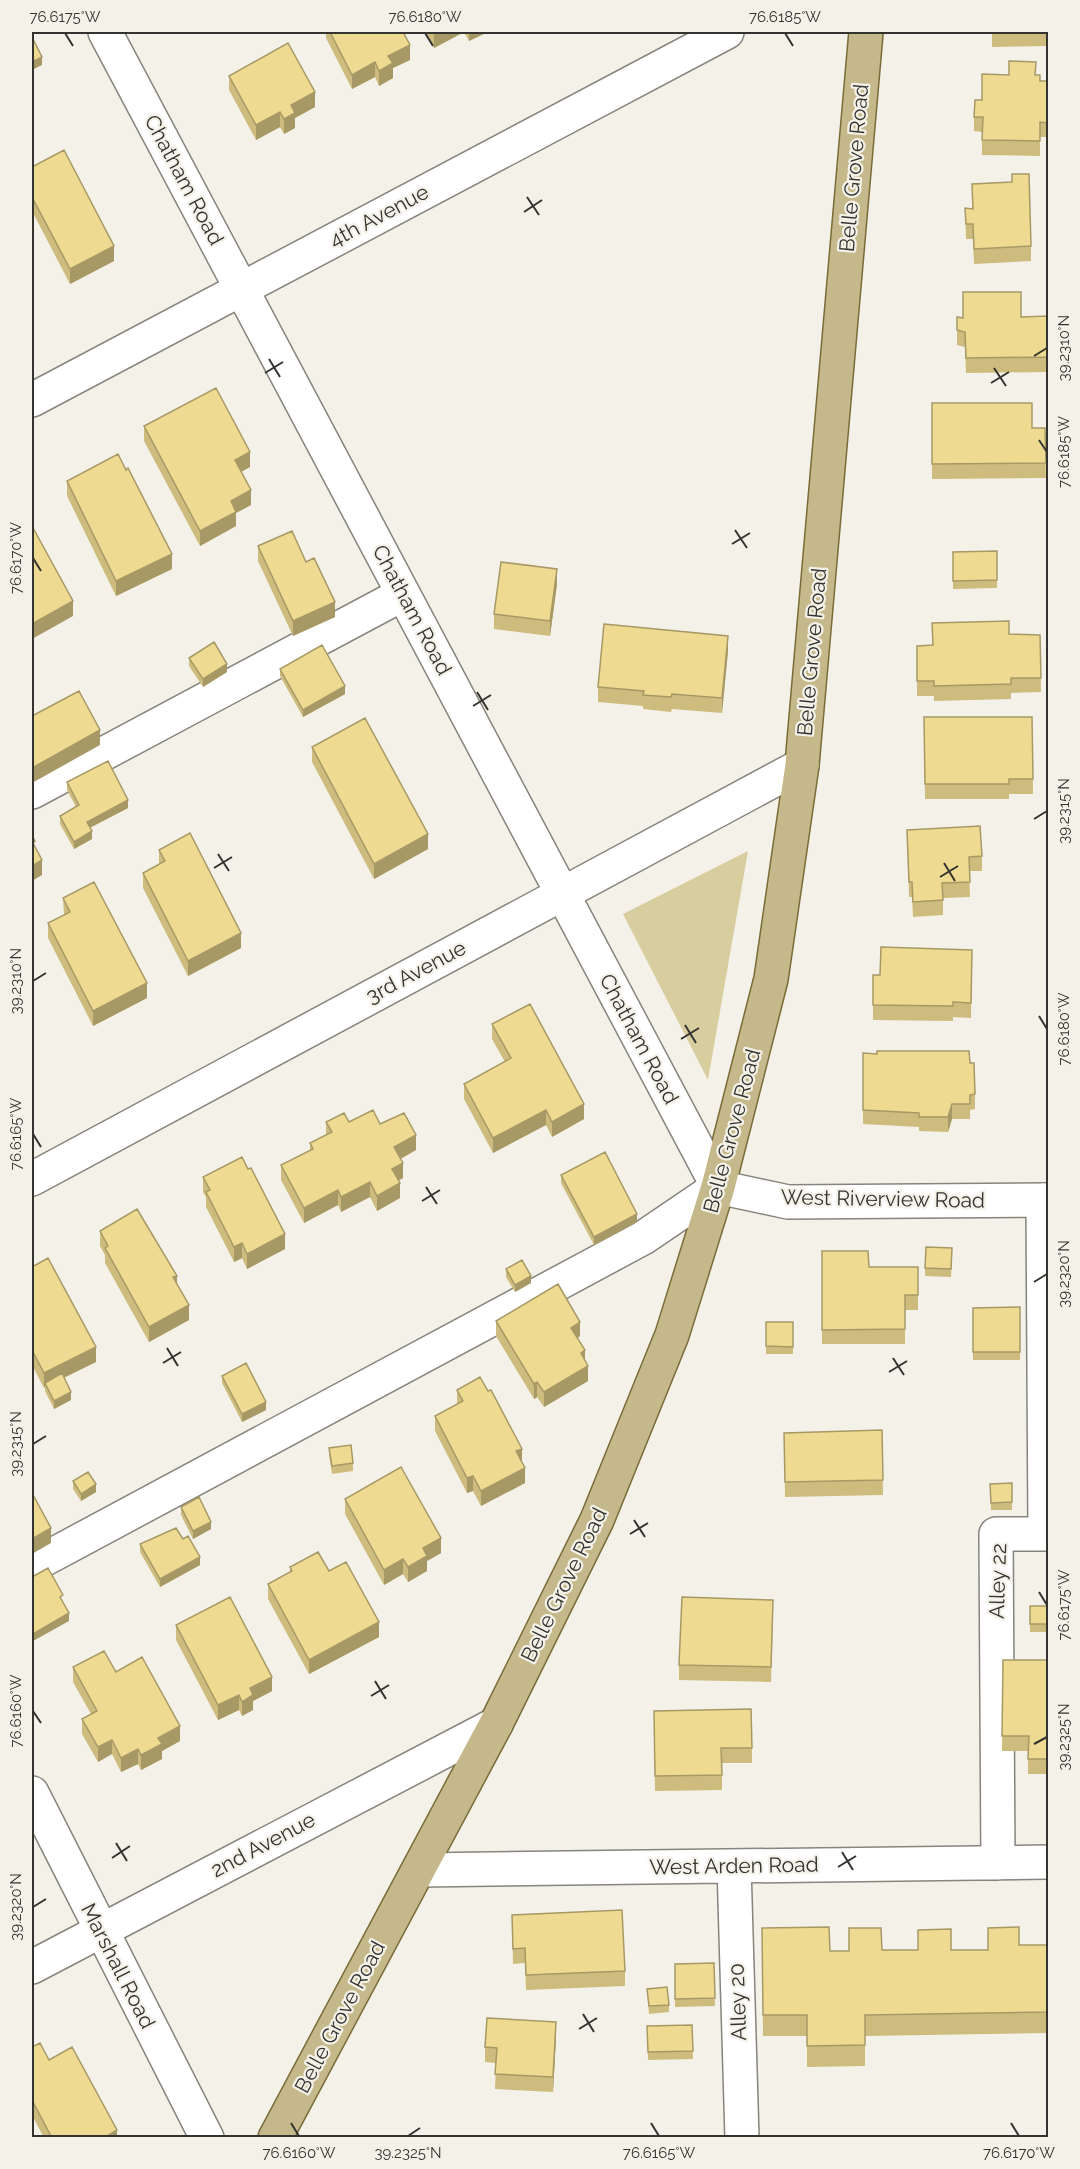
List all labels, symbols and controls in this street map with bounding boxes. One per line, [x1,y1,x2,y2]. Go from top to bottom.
text: 76.6175°W [30,8,101,26]
text: 76.6180°W [389,8,462,26]
text: 76.6185°W [749,8,821,26]
street label: Belle Grove Road [834,83,873,253]
street label: Chatham Road [140,110,229,249]
street label: 4th Avenue [325,179,433,252]
text: 39.2310°N [1055,315,1073,381]
text: 76.6185°W [1055,416,1073,488]
text: 76.6170°W [7,522,25,594]
street label: Chatham Road [368,540,457,679]
street label: Belle Grove Road [792,567,831,737]
text: 39.2315°N [1055,778,1073,844]
street label: 3rd Avenue [361,935,470,1008]
text: 39.2310°N [7,948,25,1014]
street label: Chatham Road [595,969,684,1108]
text: 76.6180°W [1055,992,1073,1065]
street label: Belle Grove Road [698,1046,765,1215]
text: 76.6165°W [7,1098,25,1170]
street label: West Riverview Road [781,1184,985,1213]
text: 39.2320°N [1055,1240,1073,1308]
text: 39.2315°N [7,1411,25,1477]
street label: Belle Grove Road [515,1504,612,1666]
street label: Alley 22 [984,1543,1011,1619]
text: 76.6175°W [1055,1569,1073,1640]
text: 76.6160°W [7,1674,25,1747]
text: 39.2325°N [1055,1703,1073,1771]
street label: 2nd Avenue [206,1807,319,1883]
street label: West Arden Road [649,1852,819,1879]
text: 39.2320°N [7,1873,25,1941]
street label: Marshall Road [76,1899,161,2033]
street label: Belle Grove Road [289,1937,390,2097]
street label: Alley 20 [724,1963,751,2041]
text: 76.6160°W [263,2144,336,2162]
text: 39.2325°N [374,2144,442,2162]
text: 76.6165°W [623,2144,695,2162]
text: 76.6170°W [983,2144,1055,2162]

